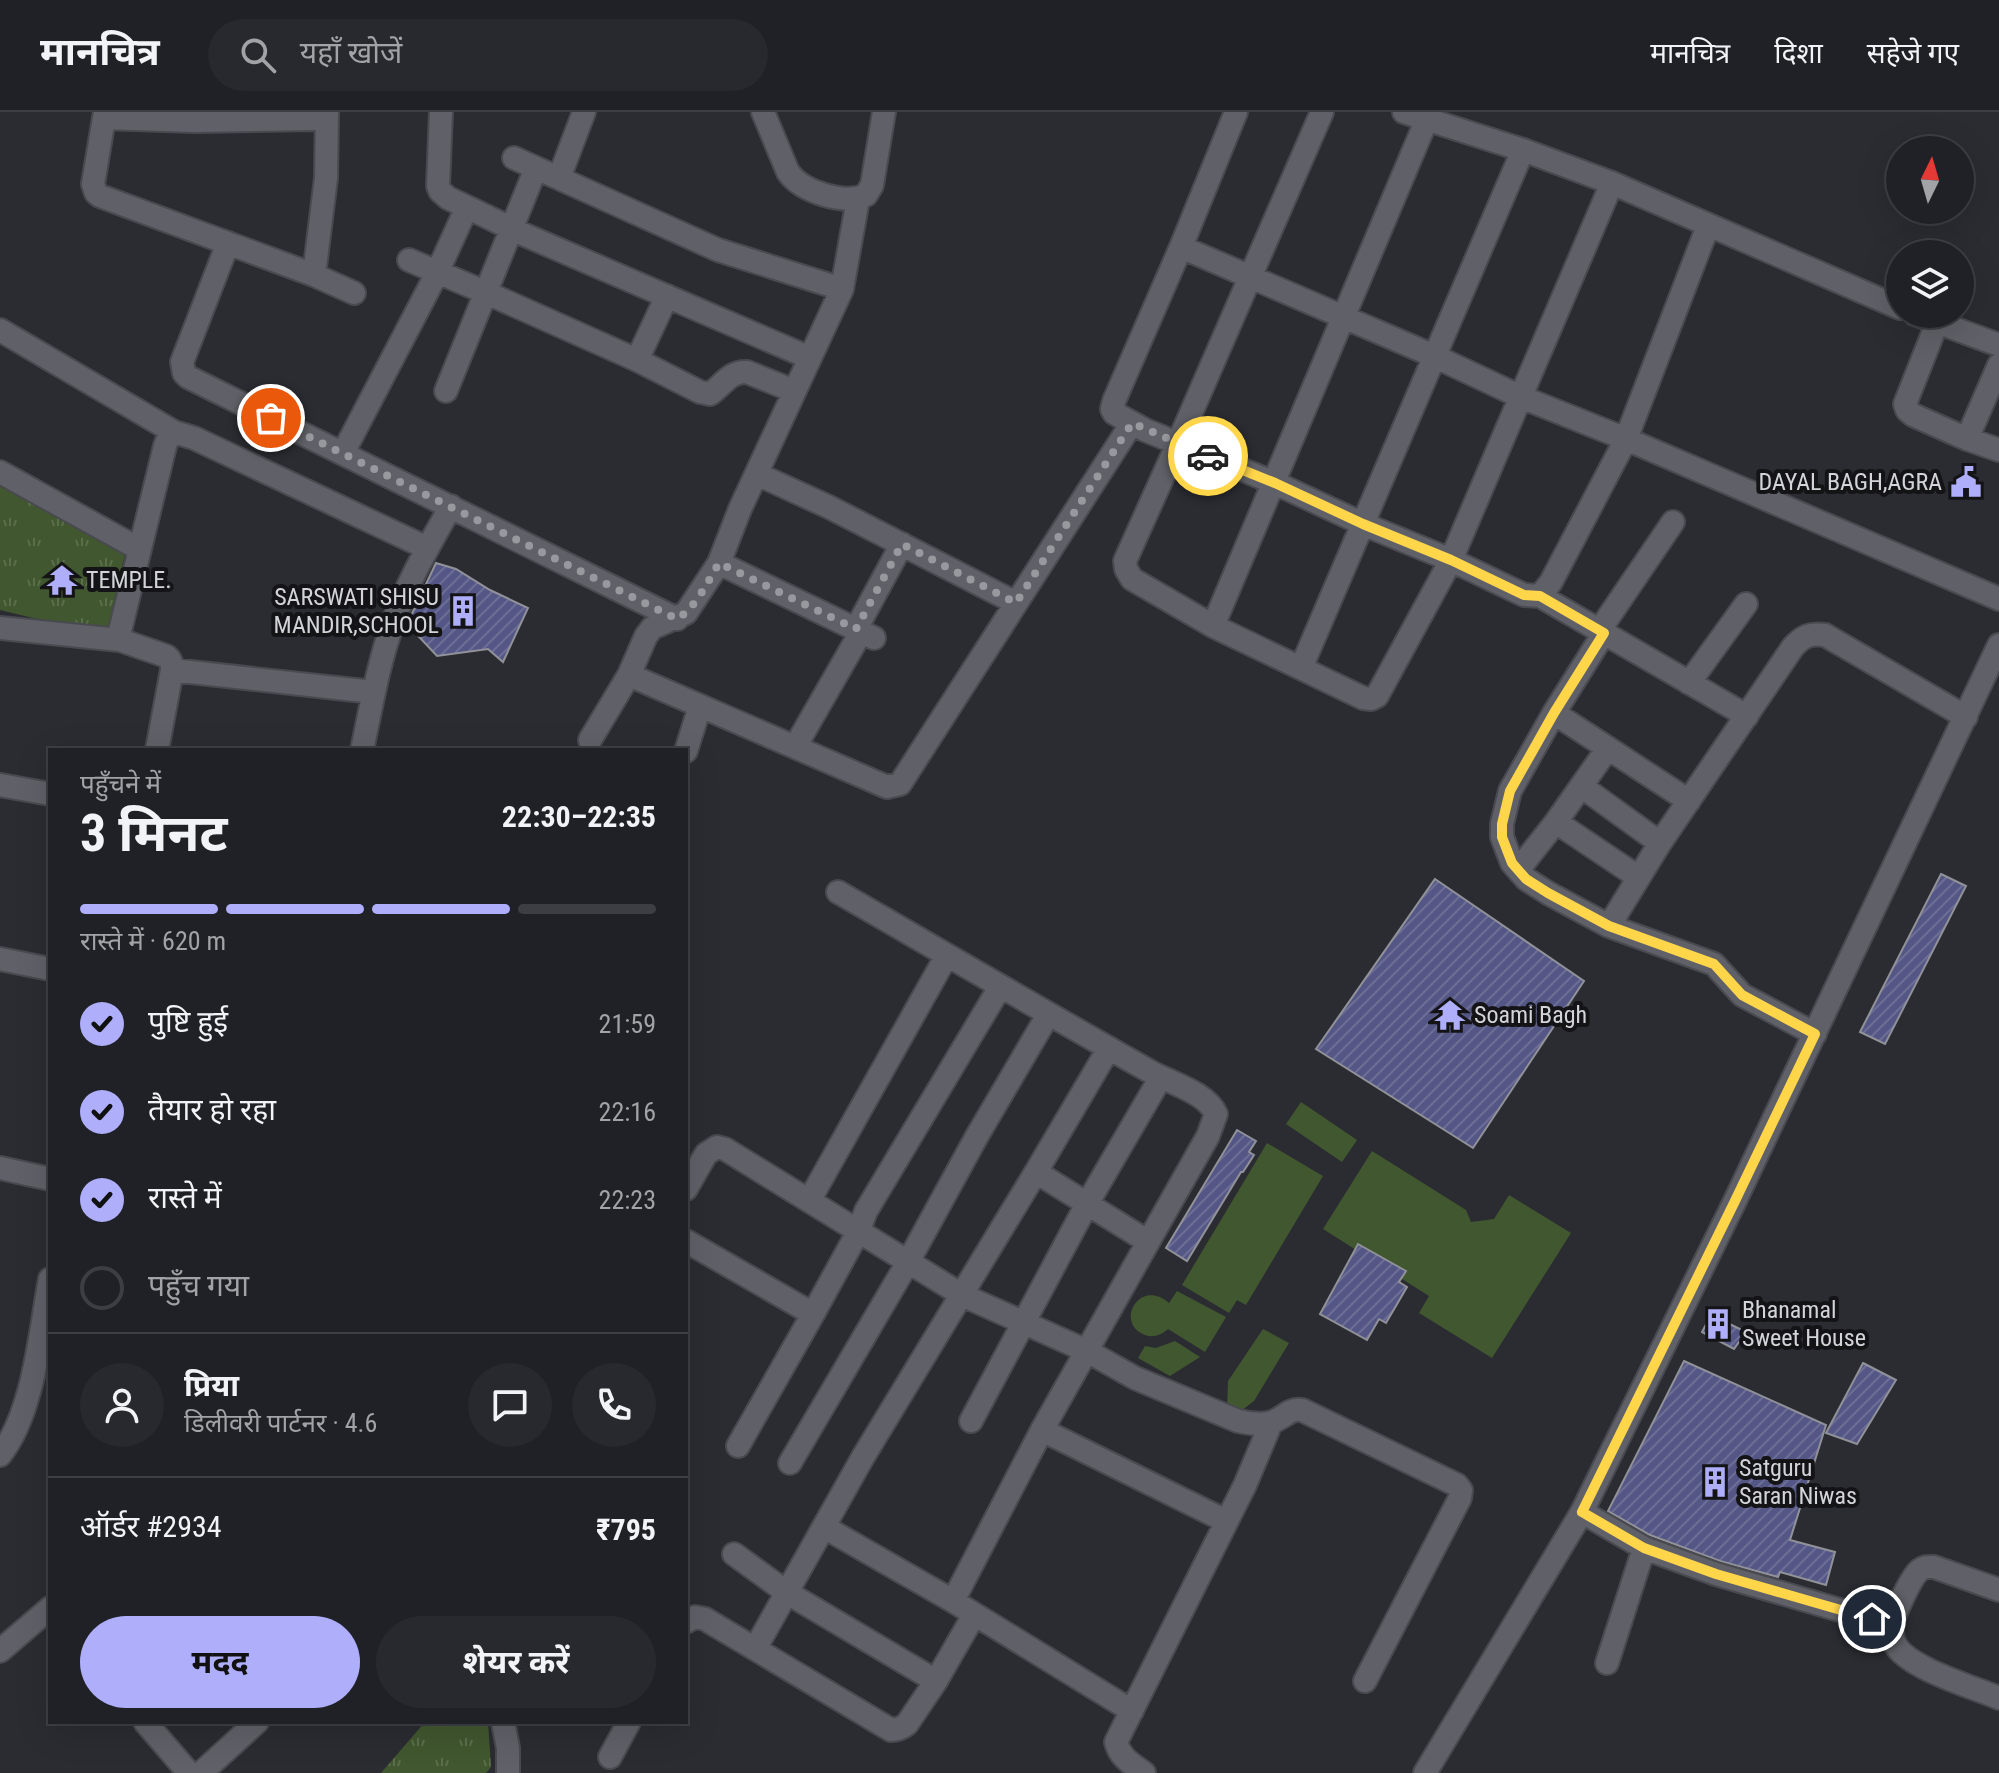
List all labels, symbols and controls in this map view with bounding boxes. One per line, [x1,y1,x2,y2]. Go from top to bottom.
search box [208,19,768,91]
text: मानचित्र [40,30,160,74]
icon: search [236,33,280,77]
text: यहाँ खोजें [300,35,402,70]
text: मानचित्र [1650,37,1730,70]
text: दिशा [1774,37,1823,70]
text: सहेजे गए [1867,37,1959,70]
north arrow [1886,136,1974,224]
map controls [1886,136,1974,328]
button: layers [1886,240,1974,328]
pin [237,384,305,452]
icon: bag [249,396,293,440]
courier [1168,416,1248,496]
icon: car [1186,434,1230,478]
public building icon: DAYAL BAGH,AGRA [1949,465,1983,499]
place label: DAYAL BAGH,AGRA [1758,468,1942,496]
temple icon: TEMPLE. [45,563,79,597]
place label: TEMPLE. [86,566,172,594]
place label: SARSWATI SHISU MANDIR,SCHOOL [274,583,439,639]
building icon: SARSWATI SHISU MANDIR,SCHOOL [446,594,480,628]
text: पहुँचने में [80,769,161,799]
text: 22:30–22:35 [502,799,656,834]
text: 3 मिनट [80,803,227,864]
text: रास्ते में · 620 m [80,926,226,956]
temple icon: Soami Bagh [1433,998,1467,1032]
place label: Soami Bagh [1474,1001,1587,1029]
icon: check [80,1002,124,1046]
text: पुष्टि हुई [148,1004,228,1039]
text: 21:59 [599,1009,656,1039]
icon: check [80,1090,124,1134]
text: तैयार हो रहा [148,1092,276,1127]
text: 22:16 [599,1097,656,1127]
icon: check [80,1178,124,1222]
text: रास्ते में [148,1180,222,1215]
text: 22:23 [599,1185,656,1215]
text: पहुँच गया [148,1268,249,1303]
place label: Bhanamal Sweet House [1742,1296,1866,1352]
building icon: Bhanamal Sweet House [1701,1307,1735,1341]
button: person [80,1363,164,1447]
button: chat [468,1363,552,1447]
button: phone [572,1363,656,1447]
text: प्रिया [184,1368,239,1403]
text: डिलीवरी पार्टनर · 4.6 [184,1408,377,1438]
place label: Satguru Saran Niwas [1739,1454,1857,1510]
building icon: Satguru Saran Niwas [1698,1465,1732,1499]
text: ऑर्डर #2934 [80,1509,222,1544]
text: ₹795 [596,1512,656,1547]
pin [1838,1585,1906,1653]
icon: home [1850,1597,1894,1641]
button: मदद [80,1616,360,1708]
button: शेयर करें [376,1616,656,1708]

